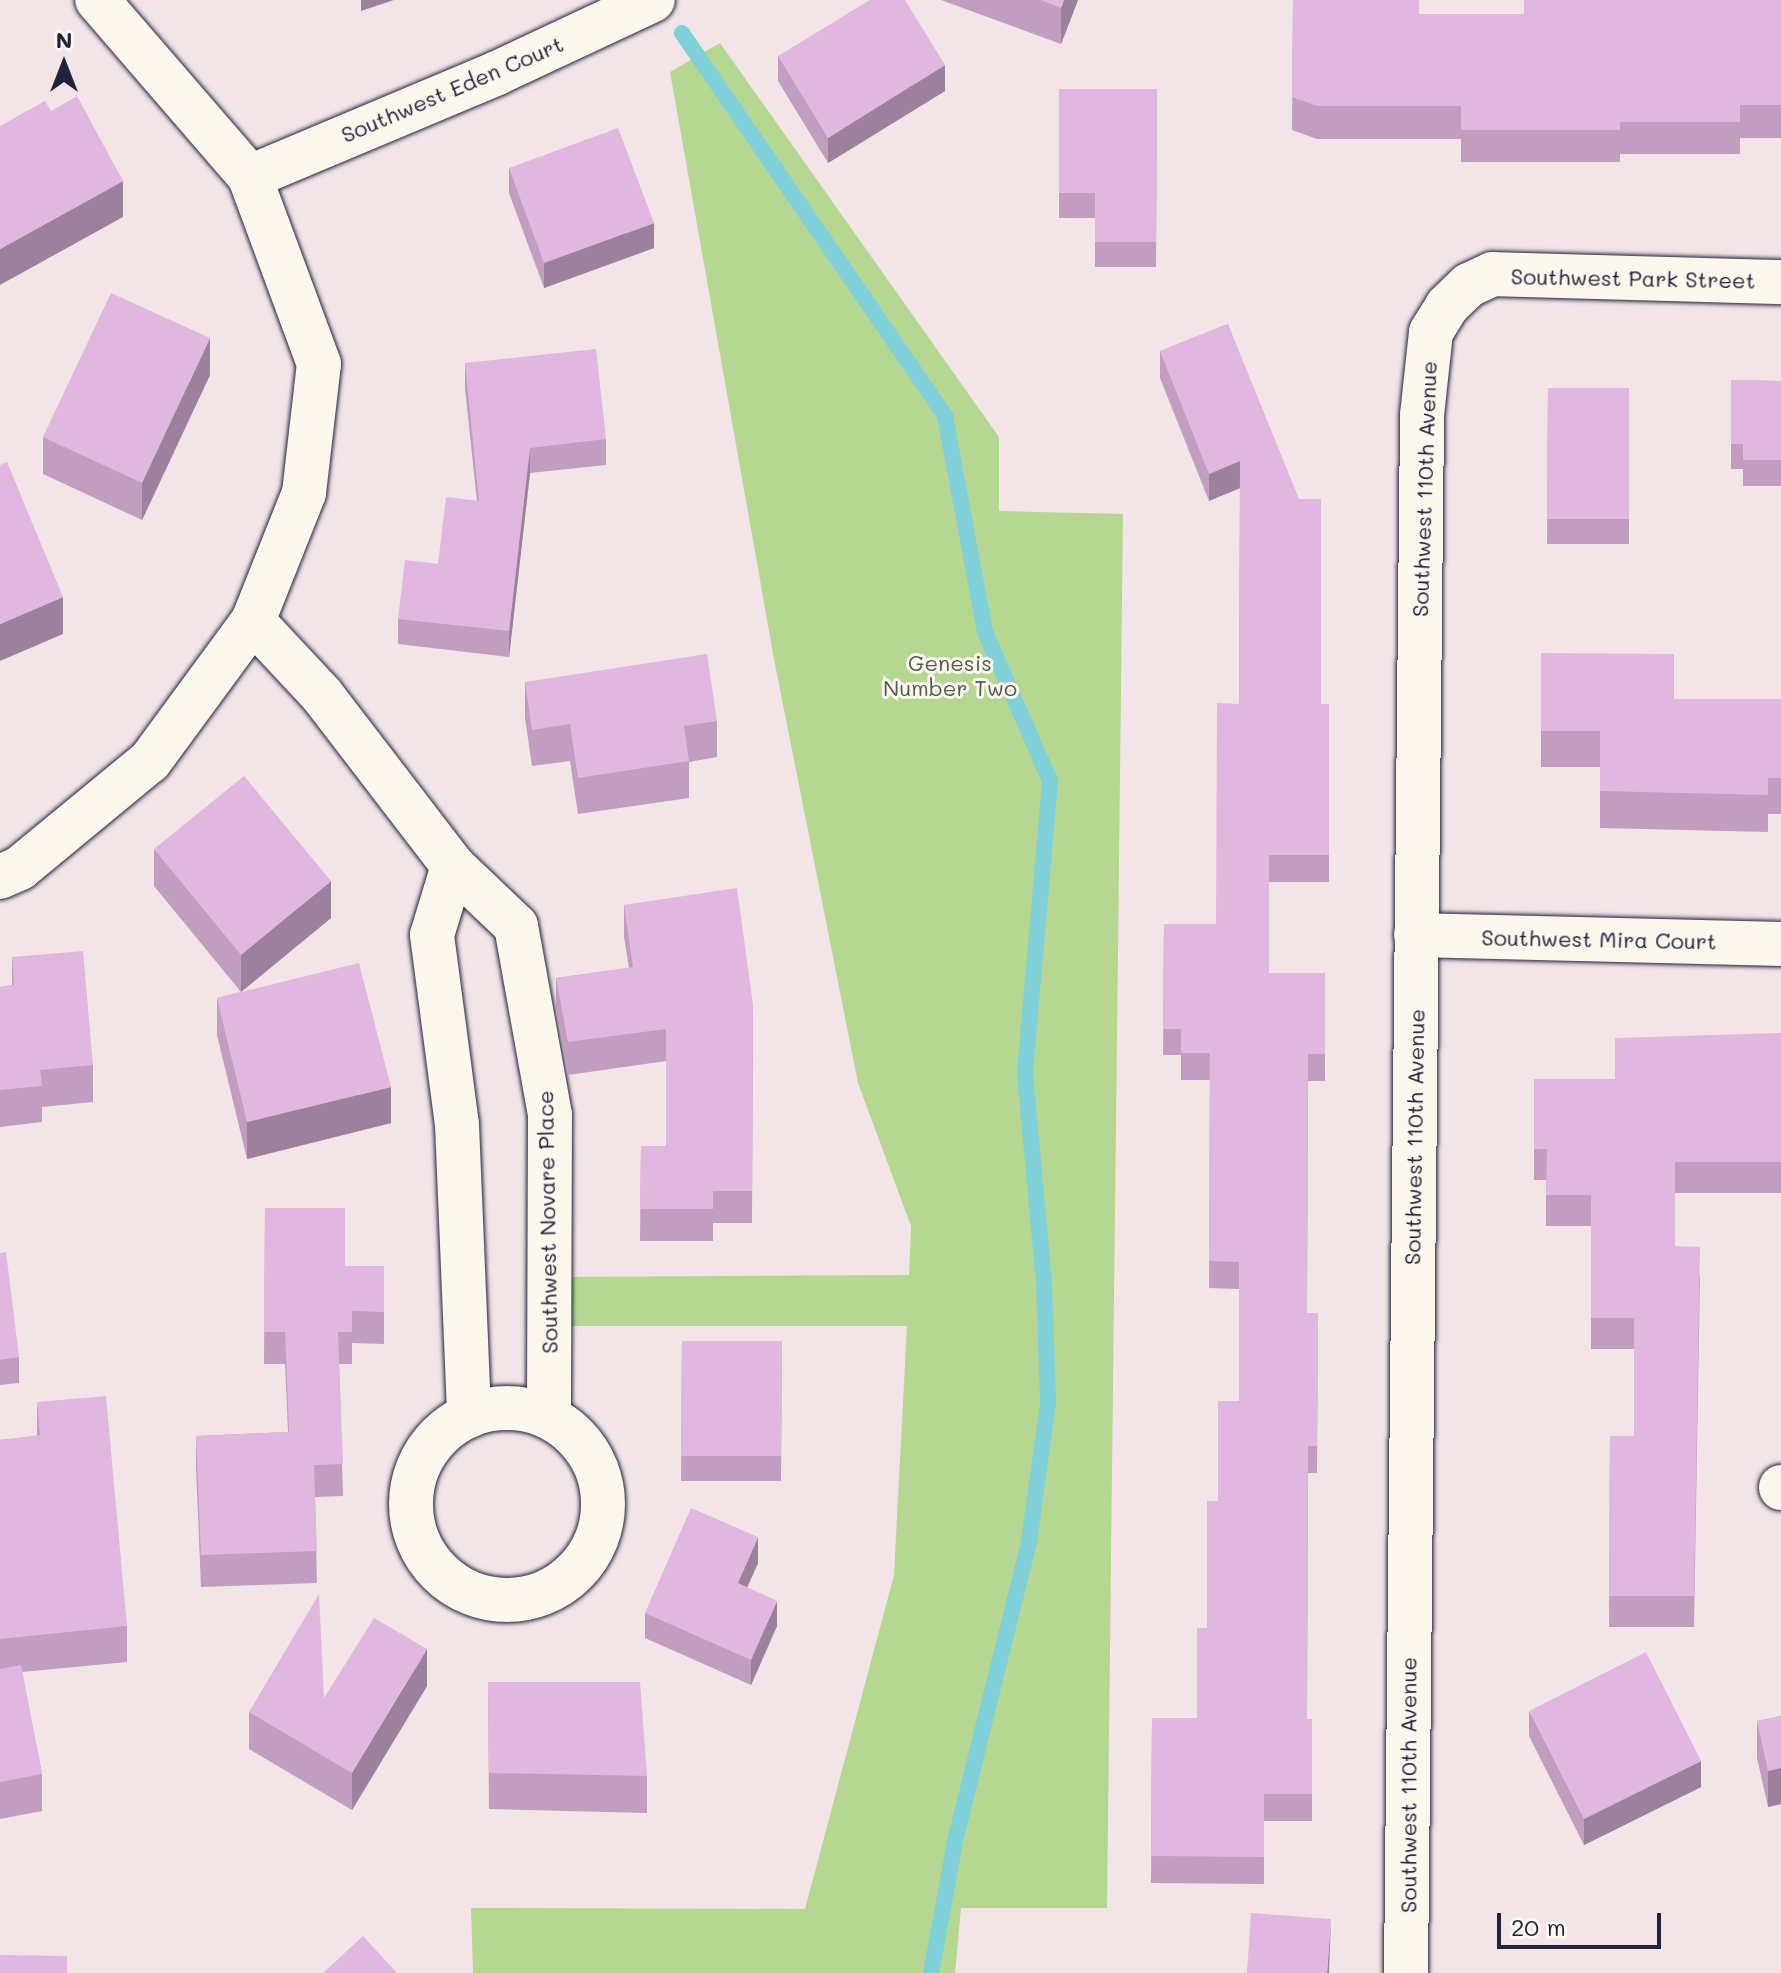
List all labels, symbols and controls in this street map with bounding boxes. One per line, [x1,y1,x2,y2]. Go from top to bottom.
north arrow [24,24,104,104]
text: N [56,25,72,54]
street label: Southwest Eden Court [337,30,567,148]
street label: Southwest Park Street [1510,263,1756,293]
street label: Southwest 110th Avenue [1406,361,1442,617]
park label: Genesis Number Two [883,649,1017,700]
street label: Southwest Mira Court [1481,924,1717,954]
street label: Southwest 110th Avenue [1399,1009,1429,1265]
street label: Southwest Novare Place [532,1090,562,1354]
street label: Southwest 110th Avenue [1395,1657,1421,1913]
scale bar [1501,1897,1665,1947]
text: 20 m [1511,1911,1566,1942]

